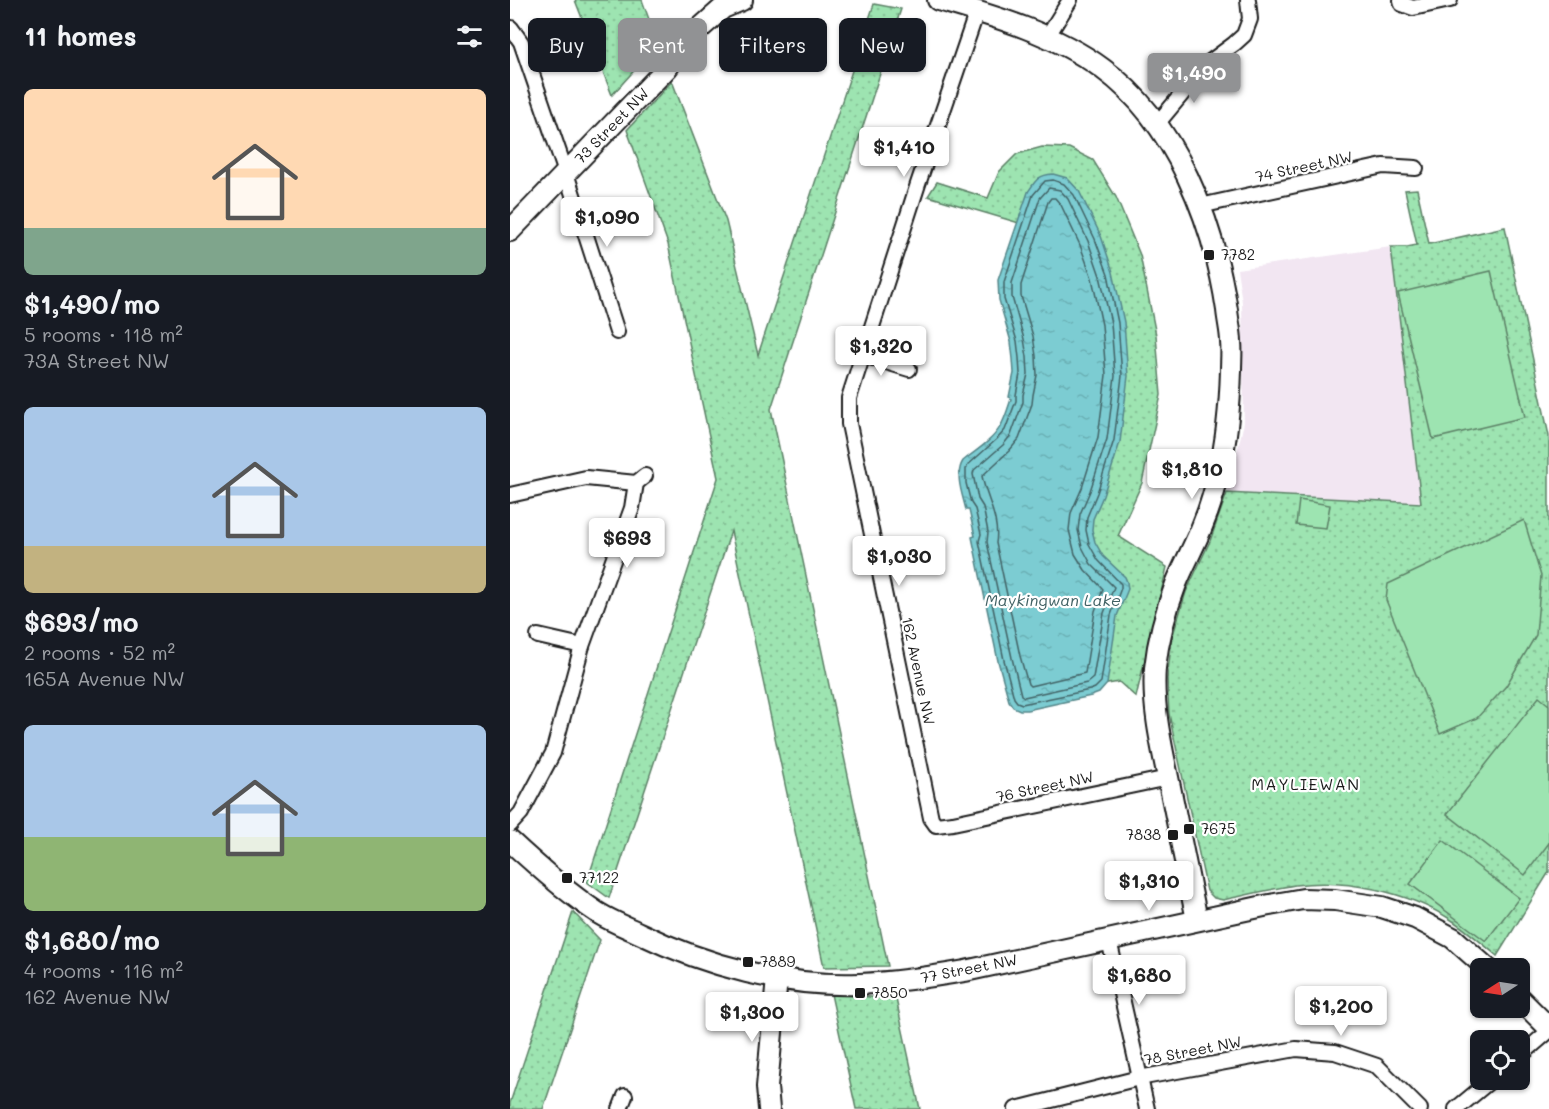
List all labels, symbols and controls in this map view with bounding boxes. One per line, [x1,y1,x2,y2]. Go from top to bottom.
chip: Buy [528,18,606,72]
chip: Rent [618,18,707,72]
chip: Filters [719,18,827,72]
chip: New [839,18,926,72]
text: 11 homes [24,19,137,53]
icon: filters [453,20,486,53]
pin: $1,490 [1145,53,1243,104]
text: $1,490 [1162,59,1226,85]
street label: 73 Street NW [570,83,653,168]
pin: $1,410 [855,127,953,178]
icon: home [201,128,309,236]
text: $1,410 [873,133,935,159]
street label: 74 Street NW [1253,146,1354,186]
pin: $1,090 [558,197,656,248]
text: $1,090 [574,203,640,229]
place label: 7782 [1221,244,1255,264]
marker: 7782 [1202,248,1216,262]
text: $1,490/mo [24,287,160,321]
text: 5 rooms · 118 m² [24,321,183,347]
pin: $1,320 [832,326,930,377]
text: $1,320 [849,332,913,358]
text: 73A Street NW [24,347,169,373]
icon: home [201,446,309,554]
pin: $1,810 [1143,449,1241,500]
text: $1,810 [1161,455,1223,481]
pin: $693 [591,518,663,569]
text: $693 [603,524,651,550]
pin: $1,030 [850,536,948,587]
text: $1,030 [866,542,932,568]
water label: Maykingwan Lake [985,589,1121,610]
text: $693/mo [24,605,139,639]
street label: 162 Avenue NW [898,615,940,727]
text: 2 rooms · 52 m² [24,639,175,665]
text: 165A Avenue NW [24,665,185,691]
icon: home [201,764,309,872]
street label: 76 Street NW [994,766,1095,806]
district label: MAYLIEWAN [1251,773,1361,794]
place label: 7675 [1201,818,1236,838]
marker: 7675 [1182,822,1196,836]
place label: 7838 [1126,824,1161,844]
marker: 7838 [1166,828,1180,842]
pin: $1,310 [1100,861,1198,912]
place label: 77122 [579,867,619,887]
text: $1,310 [1118,867,1180,893]
marker: 77122 [560,871,574,885]
text: $1,680/mo [24,923,160,957]
street label: 77 Street NW [919,949,1019,987]
place label: 7889 [760,951,795,971]
marker: 7889 [741,955,755,969]
pin: $1,680 [1090,955,1188,1006]
text: 4 rooms · 116 m² [24,957,183,983]
north arrow [1470,958,1530,1018]
map controls [1470,958,1530,1090]
text: $1,680 [1107,961,1171,987]
place label: 7850 [872,982,907,1002]
text: 162 Avenue NW [24,983,170,1009]
marker: 7850 [853,986,867,1000]
pin: $1,200 [1292,986,1390,1037]
pin: $1,300 [703,992,801,1043]
text: $1,200 [1309,992,1373,1018]
text: $1,300 [719,998,785,1024]
button: locate [1470,1030,1530,1090]
street label: 78 Street NW [1142,1031,1243,1069]

